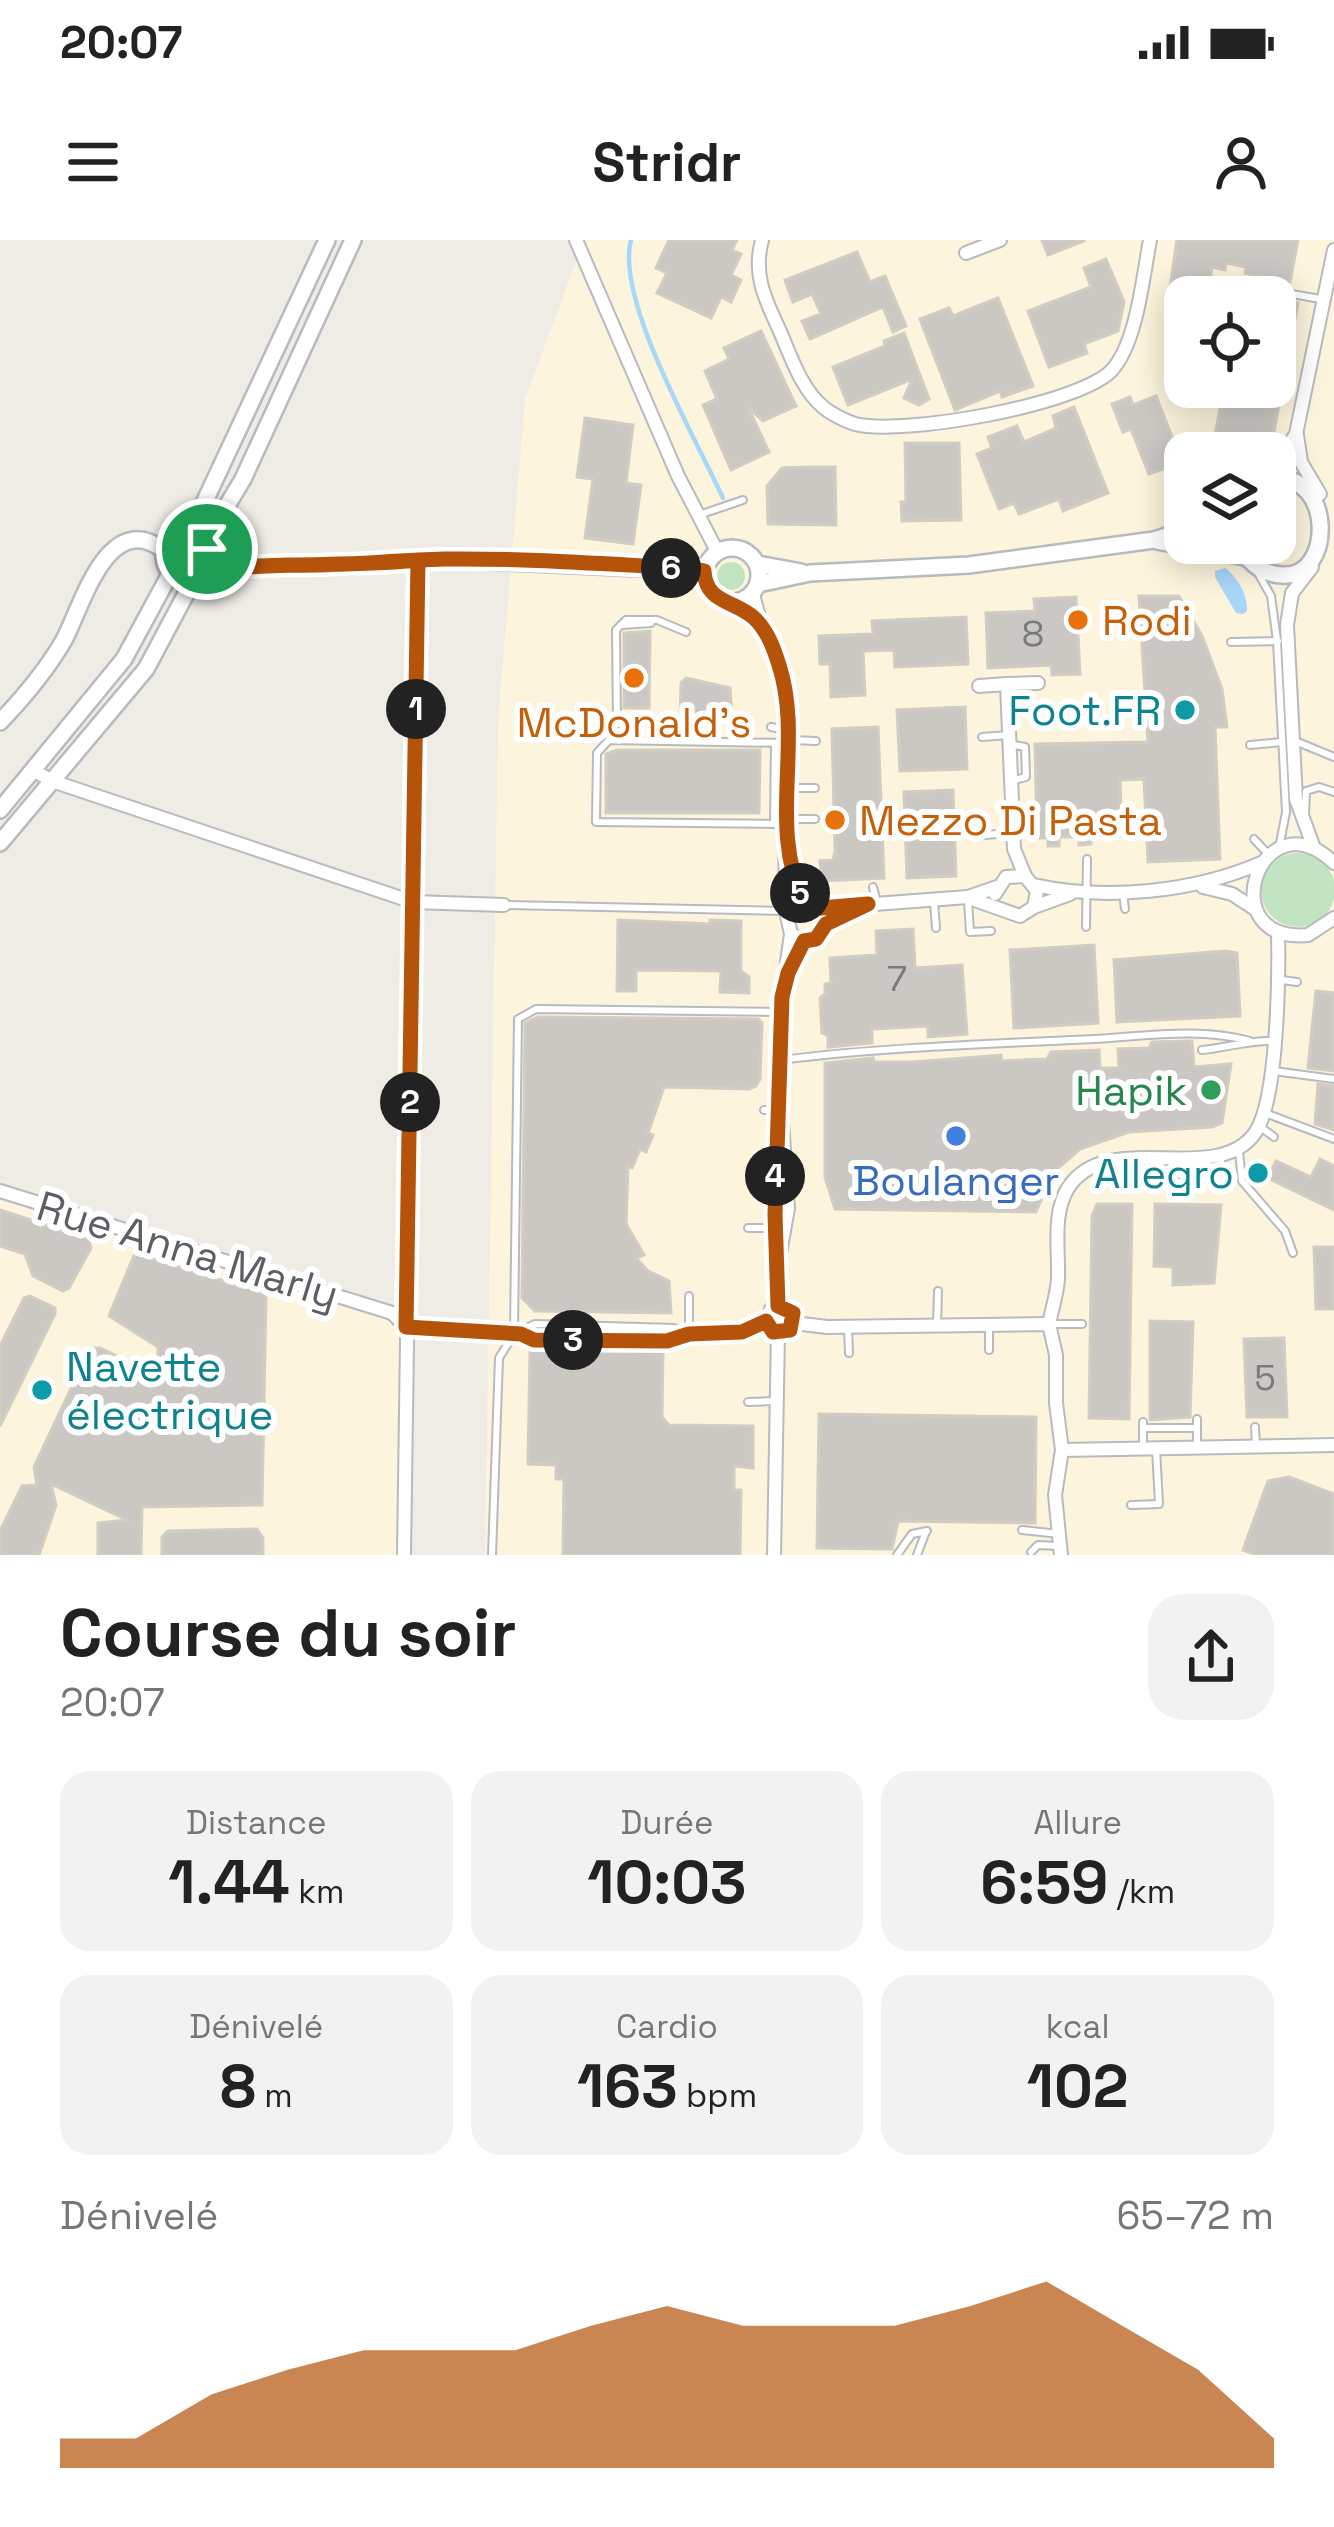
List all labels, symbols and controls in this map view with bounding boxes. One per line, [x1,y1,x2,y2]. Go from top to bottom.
text: 20:07 [60,14,183,71]
text: Stridr [593,128,741,197]
icon: menu [60,129,126,195]
icon: person [1208,129,1274,195]
map controls [1164,276,1296,564]
button: locate [1164,276,1296,408]
button: layers [1164,432,1296,564]
pin [156,498,258,600]
icon: arrive [174,516,240,582]
pin: 6 [641,538,701,598]
text: 6 [661,547,681,589]
place label: Rodi [1102,594,1192,647]
marker: Rodi [1065,607,1091,633]
house number: 8 [1022,611,1044,657]
marker: McDonald's [621,665,647,691]
pin: 1 [386,679,446,739]
place label: Foot.FR [1008,684,1161,737]
text: 1 [409,688,423,730]
place label: McDonald's [516,696,752,749]
marker: Foot.FR [1172,697,1198,723]
place label: Mezzo Di Pasta [859,794,1162,847]
marker: Mezzo Di Pasta [822,807,848,833]
pin: 5 [770,863,830,923]
text: 5 [790,872,810,914]
house number: 7 [887,956,907,1002]
place label: Hapik [1075,1064,1187,1117]
pin: 2 [380,1072,440,1132]
marker: Hapik [1198,1077,1224,1103]
text: 2 [400,1081,420,1123]
marker: Boulanger [943,1123,969,1149]
pin: 4 [745,1146,805,1206]
place label: Allegro [1094,1147,1234,1200]
place label: Boulanger [852,1154,1060,1207]
text: 4 [765,1155,786,1197]
marker: Allegro [1245,1160,1271,1186]
street label: Rue Anna Marly [31,1179,345,1321]
pin: 3 [543,1310,603,1370]
text: 3 [563,1319,583,1361]
place label: Navette électrique [66,1340,273,1441]
house number: 5 [1254,1355,1276,1401]
marker: Navette électrique [29,1377,55,1403]
text: Course du soir [60,1591,517,1675]
button: share [1148,1594,1274,1720]
text: 20:07 [60,1678,165,1727]
text: Distance [186,1802,327,1844]
text: Durée [620,1802,713,1844]
text: Allure [1033,1802,1122,1844]
text: 1.44 [168,1844,290,1921]
text: 10:03 [587,1844,747,1921]
text: 6:59 [980,1844,1108,1921]
text: km [290,1871,344,1913]
text: /km [1108,1871,1175,1913]
text: Dénivelé [189,2006,323,2048]
text: Cardio [616,2006,718,2048]
text: kcal [1046,2006,1110,2048]
text: 8 [220,2048,256,2125]
text: 163 [577,2048,678,2125]
text: 102 [1027,2048,1128,2125]
text: m [256,2075,293,2117]
text: bpm [678,2075,757,2117]
text: Dénivelé [60,2191,218,2240]
text: 65–72 m [1117,2191,1274,2240]

